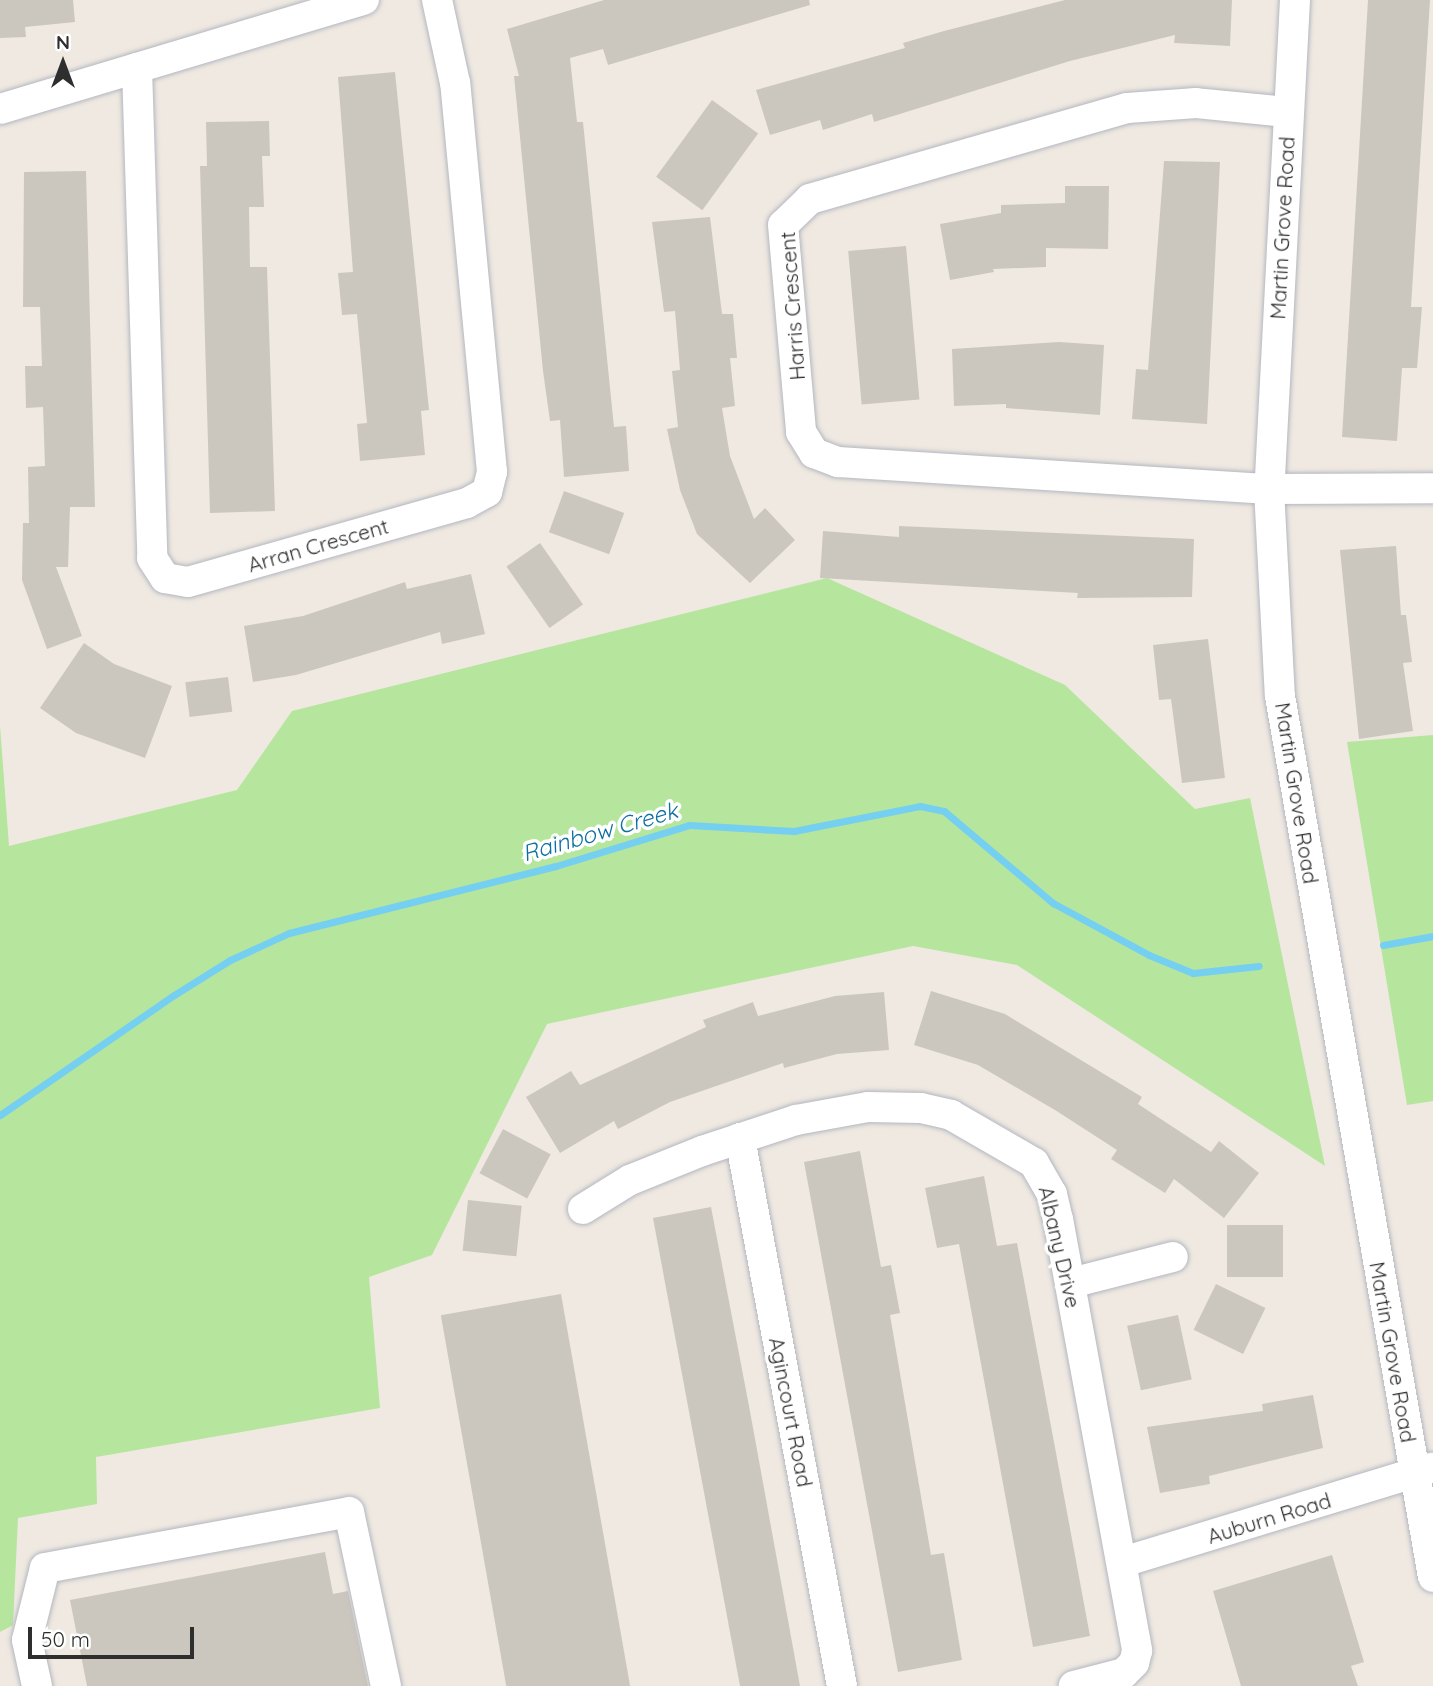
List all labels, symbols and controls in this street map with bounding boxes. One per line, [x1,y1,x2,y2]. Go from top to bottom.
north arrow [28,28,98,98]
text: N [56,30,70,54]
street label: Martin Grove Road [1265,136,1299,320]
street label: Harris Crescent [774,231,810,381]
street label: Arran Crescent [245,513,391,577]
street label: Martin Grove Road [1270,701,1324,885]
water label: Rainbow Creek [519,797,681,867]
street label: Albany Drive [1034,1184,1086,1310]
street label: Martin Grove Road [1365,1260,1421,1444]
street label: Agincourt Road [764,1335,818,1489]
street label: Auburn Road [1204,1487,1334,1549]
scale bar [32,1612,198,1656]
text: 50 m [41,1626,90,1652]

